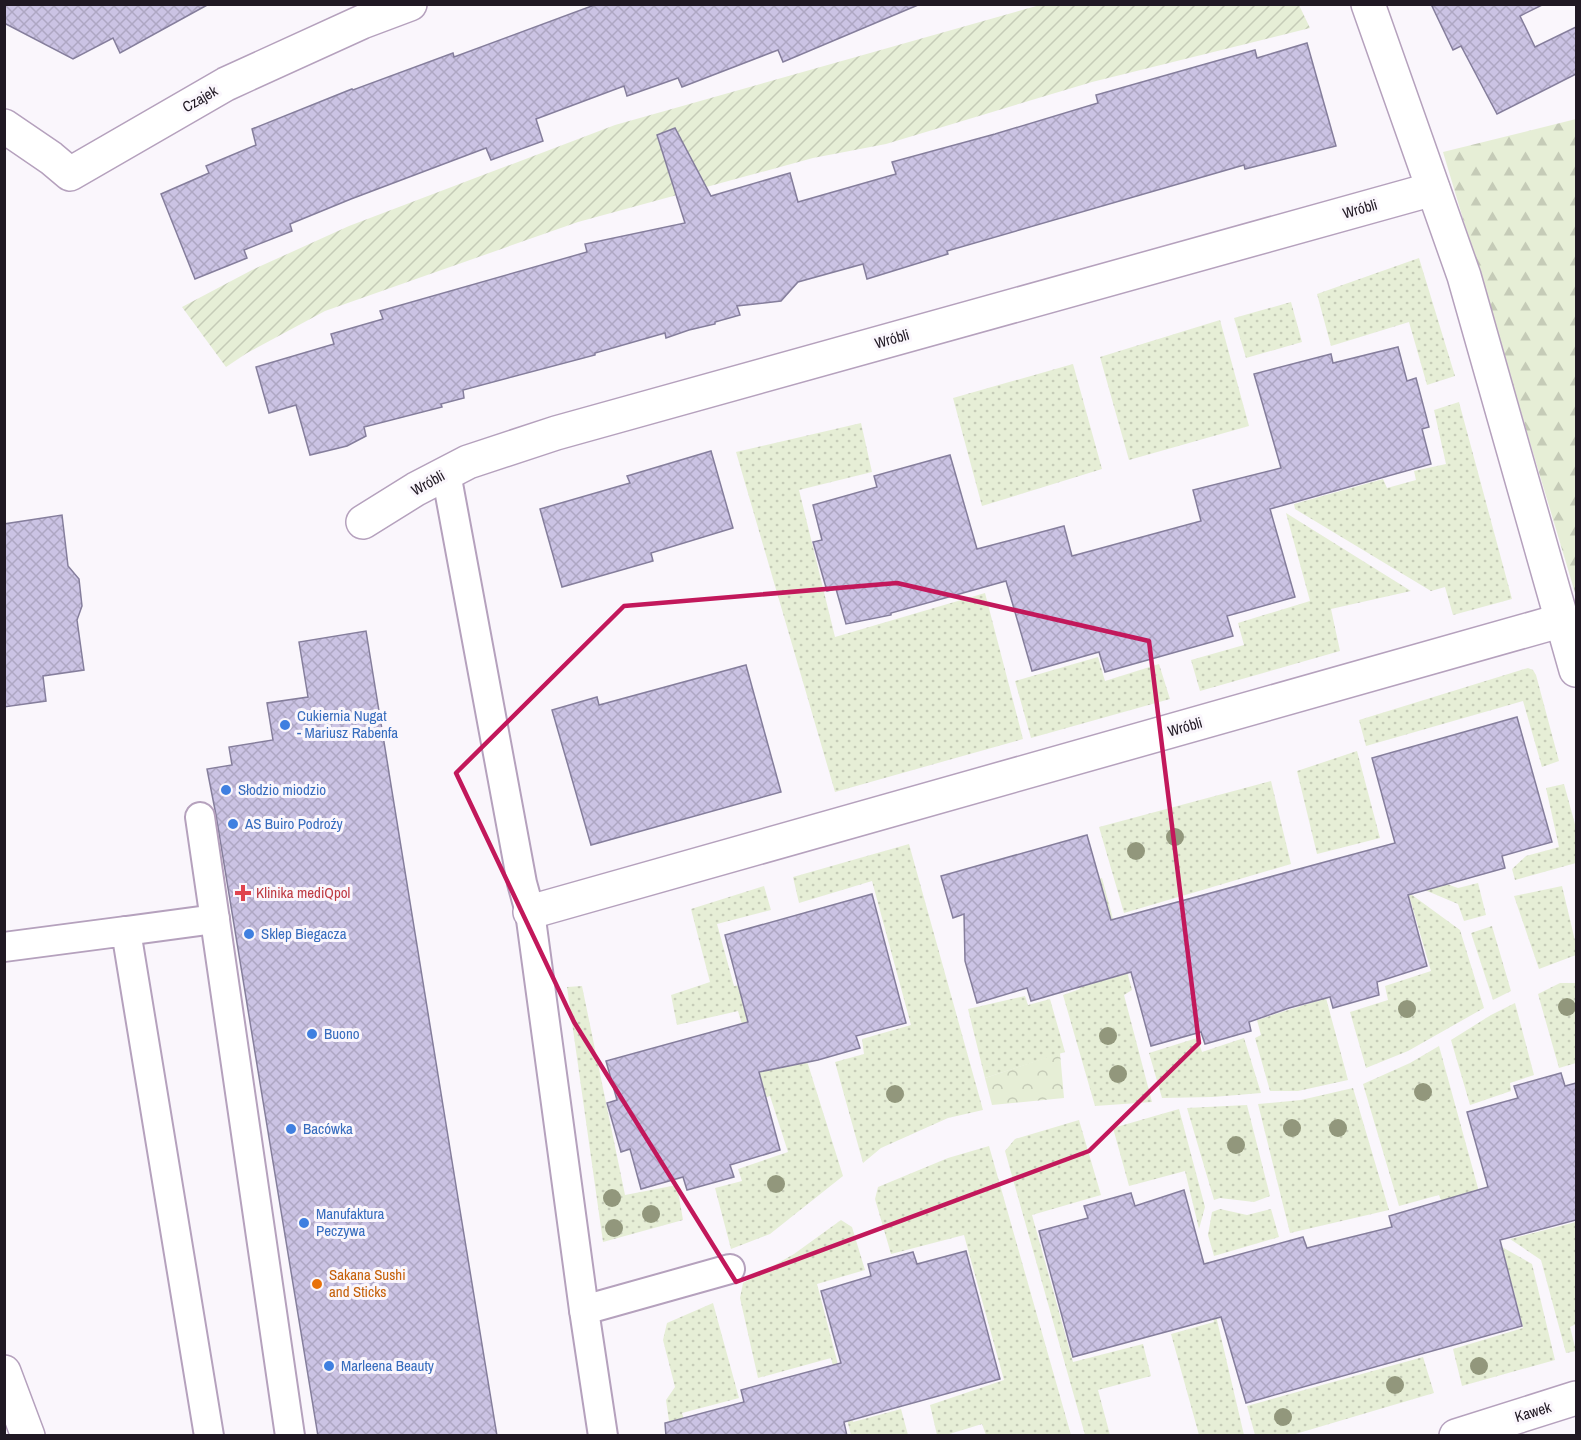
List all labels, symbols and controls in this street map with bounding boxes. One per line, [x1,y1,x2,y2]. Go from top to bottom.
street label: Czajek [178,80,222,117]
street label: Wróbli [1340,194,1380,223]
street label: Wróbli [872,324,912,353]
street label: Wróbli [407,465,448,500]
place label: Cukiernia Nugat - Mariusz Rabenfa [297,705,398,743]
street label: Wróbli [1165,712,1205,741]
marker: Cukiernia Nugat - Mariusz Rabenfa [278,718,292,732]
place label: Słodzio miodzio [238,779,326,800]
marker: Słodzio miodzio [219,783,233,797]
place label: AS Buiro Podroźy [244,813,344,834]
marker: AS Buiro Podroźy [226,817,240,831]
place label: Klinika mediQpol [256,882,350,903]
marker: Klinika mediQpol [234,884,252,902]
place label: Sklep Biegacza [261,923,347,944]
marker: Sklep Biegacza [242,927,256,941]
place label: Buono [324,1023,360,1044]
marker: Buono [305,1027,319,1041]
place label: Bacówka [303,1118,353,1139]
marker: Bacówka [284,1122,298,1136]
place label: Manufaktura Peczywa [316,1203,385,1241]
marker: Manufaktura Peczywa [297,1216,311,1230]
place label: Sakana Sushi and Sticks [329,1264,406,1302]
marker: Sakana Sushi and Sticks [310,1277,324,1291]
place label: Marleena Beauty [341,1355,435,1376]
marker: Marleena Beauty [322,1359,336,1373]
street label: Kawek [1512,1396,1554,1427]

